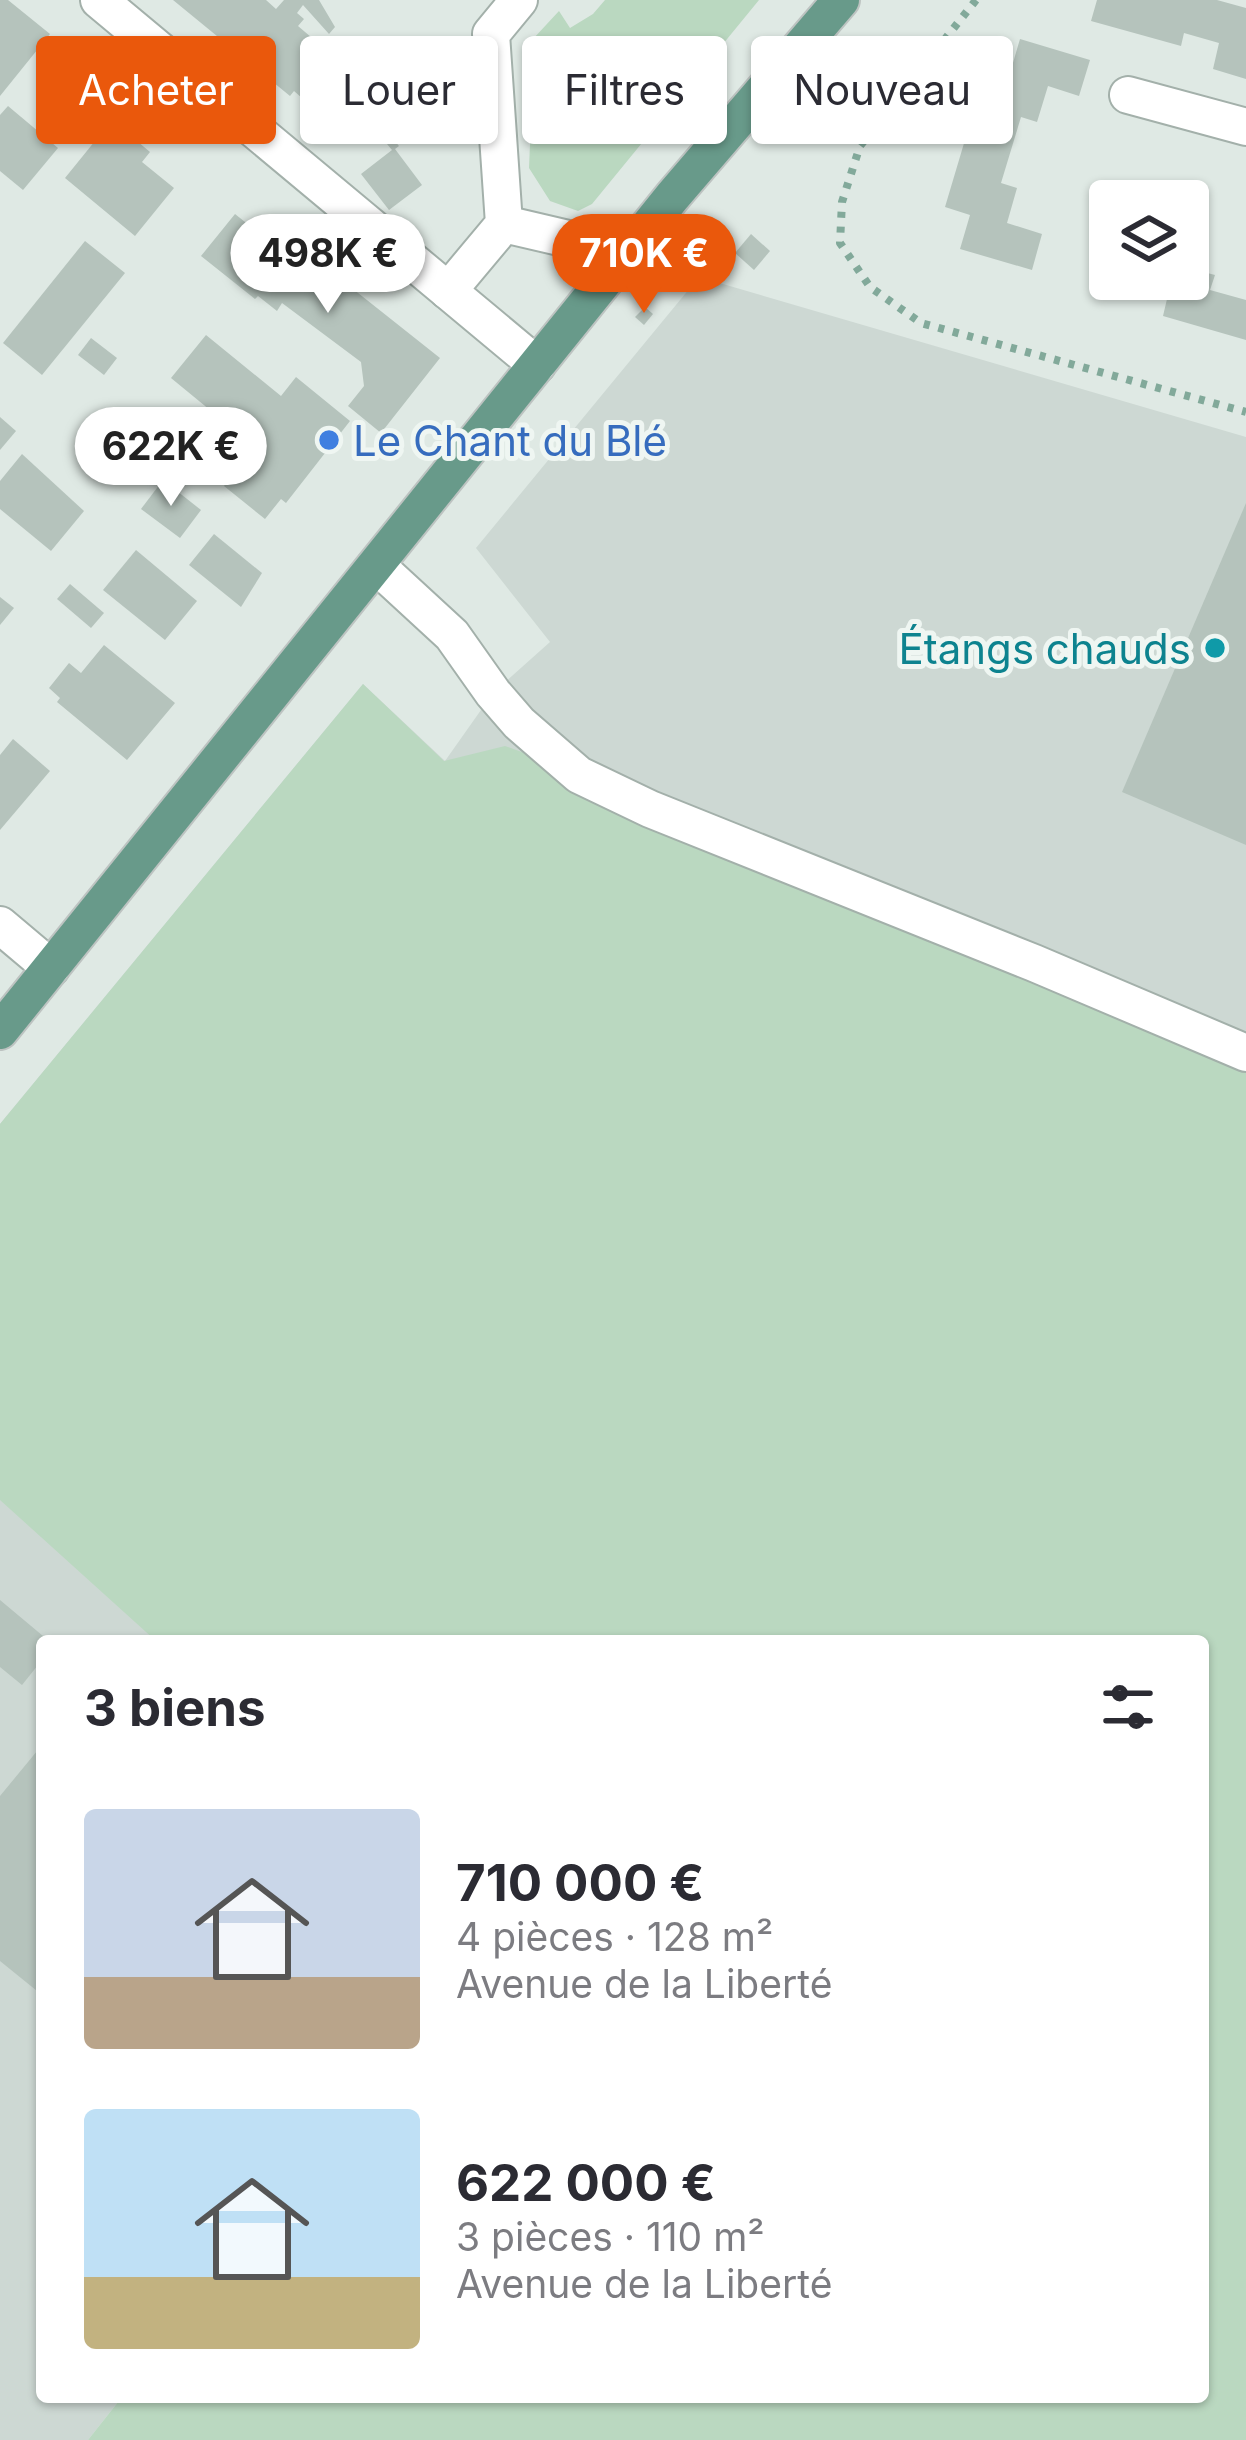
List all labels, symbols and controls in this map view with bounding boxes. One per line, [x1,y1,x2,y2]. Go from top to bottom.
chip: Acheter [36,36,276,144]
chip: Louer [300,36,498,144]
chip: Filtres [522,36,727,144]
chip: Nouveau [751,36,1013,144]
map controls [1089,180,1209,300]
button: layers [1089,180,1209,300]
pin: 498K € [230,214,426,316]
pin: 710K € [546,214,742,316]
text: 498K € [257,229,399,276]
text: 710K € [579,229,709,276]
pin: 622K € [73,407,269,509]
place label: Le Chant du Blé [353,415,667,466]
text: 622K € [102,422,240,469]
marker: Le Chant du Blé [316,427,342,453]
place label: Étangs chauds [899,623,1191,674]
marker: Étangs chauds [1202,635,1228,661]
icon: filters [1095,1674,1161,1740]
text: 3 biens [84,1677,266,1738]
text: 710 000 € [456,1852,704,1913]
icon: home [180,1857,324,2001]
text: 4 pièces · 128 m² [456,1913,773,1960]
text: Avenue de la Liberté [456,1960,832,2007]
text: 622 000 € [456,2152,716,2213]
icon: home [180,2157,324,2301]
text: 3 pièces · 110 m² [456,2213,765,2260]
text: Avenue de la Liberté [456,2260,832,2307]

